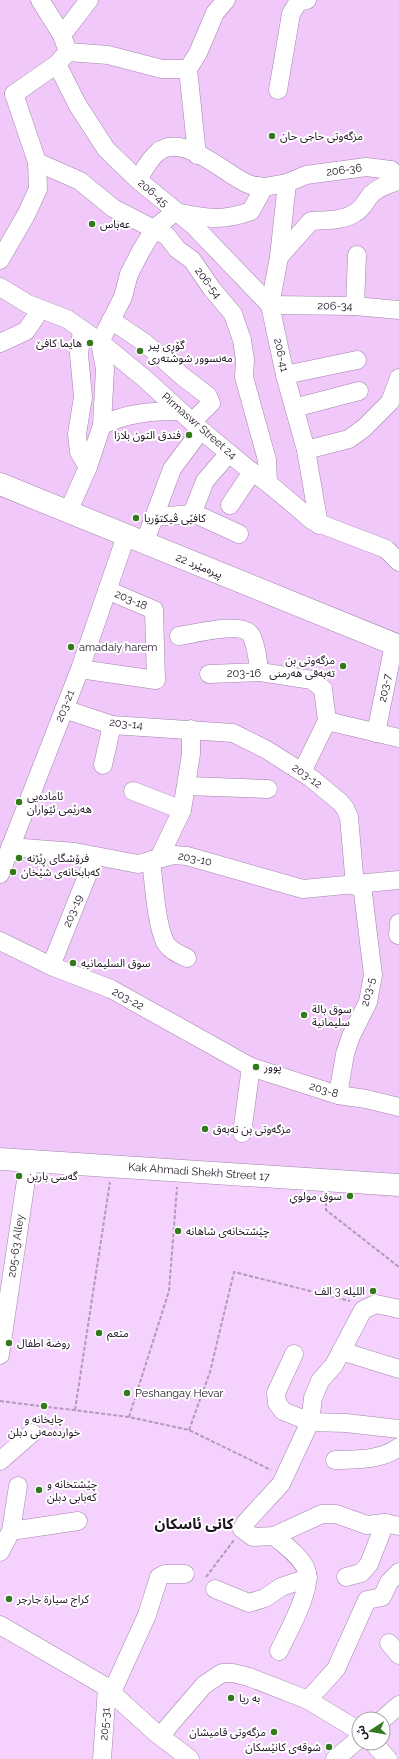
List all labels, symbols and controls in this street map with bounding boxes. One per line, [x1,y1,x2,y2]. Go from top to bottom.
place label: مزگەوتی حاجی حان [280,130,363,143]
marker: مزگەوتی حاجی حان [267,131,277,141]
street label: 206-36 [325,161,363,179]
street label: 206-45 [135,176,171,210]
place label: عەباس [100,218,131,231]
marker: عەباس [87,219,97,229]
street label: 206-54 [192,265,224,301]
street label: 206-34 [317,299,353,313]
place label: ھایما کافێ [36,337,82,350]
street label: 206-41 [271,337,291,373]
marker: ھایما کافێ [85,338,95,348]
place label: گۆڕی پیر مەنسوور شوشتەری [147,339,233,365]
marker: گۆڕی پیر مەنسوور شوشتەری [135,346,145,356]
street label: Pirmaswr Street 24 [159,390,239,462]
place label: فندق التون بلازا [114,429,181,442]
marker: فندق التون بلازا [184,430,194,440]
place label: کافێی ڤیکتۆریا [144,512,206,525]
marker: کافێی ڤیکتۆریا [131,513,141,523]
street label: 22 پیرەمێرد [173,551,224,582]
street label: 203-18 [113,587,149,613]
place label: amadaiy harem [79,641,157,654]
marker: amadaiy harem [66,642,76,652]
place label: مزگەوتی بن تەبەقی هەرمنی [269,654,335,680]
marker: مزگەوتی بن تەبەقی هەرمنی [338,661,348,671]
street label: 203-16 [227,667,261,680]
street label: 203-7 [376,673,394,703]
street label: 203-21 [53,688,77,724]
street label: 203-14 [109,716,143,732]
street label: 203-12 [290,761,325,791]
place label: ئامادەیی ھەرێمی ئێواران [27,790,92,816]
marker: ئامادەیی ھەرێمی ئێواران [14,797,24,807]
street label: 203-10 [177,849,213,869]
place label: فرۆشگای ڕێژنە [27,852,89,867]
marker: فرۆشگای ڕێژنە [14,853,24,863]
place label: كە‌بابخانە‌ی شێخان [21,866,101,879]
marker: كە‌بابخانە‌ی شێخان [8,867,18,877]
street label: 203-19 [61,893,85,929]
place label: سوق السليمانيه [81,957,151,970]
marker: سوق السليمانيه [68,958,78,968]
street label: 203-5 [358,976,378,1008]
street label: 203-22 [110,985,146,1013]
place label: سوق بالة سليمانية [312,1003,352,1029]
marker: سوق بالة سليمانية [299,1010,309,1020]
place label: پوور [263,1061,281,1075]
marker: پوور [251,1062,261,1072]
street label: 203-8 [308,1079,340,1101]
place label: مزگەوتی بن تەبەق [213,1123,291,1136]
marker: مزگەوتی بن تەبەق [200,1124,210,1134]
street label: Kak Ahmadi Shekh Street 17 [128,1161,270,1183]
place label: گەسی بارین [27,1170,78,1183]
marker: گەسی بارین [14,1171,24,1181]
place label: سوق مولوي [289,1190,342,1205]
marker: سوق مولوي [345,1191,355,1201]
street label: 205-63 Alley [5,1214,27,1278]
place label: چێشتخانەی شاهانە [186,1225,270,1239]
marker: چێشتخانەی شاهانە [173,1226,183,1236]
place label: الليله 3 الف [314,1285,365,1298]
marker: الليله 3 الف [368,1286,378,1296]
place label: متعم [107,1327,129,1342]
marker: متعم [94,1328,104,1338]
place label: روضة اطفال [17,1337,70,1350]
marker: روضة اطفال [4,1338,14,1348]
place label: Peshangay Hevar [135,1387,223,1400]
marker: Peshangay Hevar [122,1388,132,1398]
marker: چایخانە‌ و خواردە‌مە‌نی دبلن [39,1401,49,1411]
place label: چایخانە‌ و خواردە‌مە‌نی دبلن [8,1413,81,1439]
place label: چێشتخانە‌ و كە‌بابی دبلن [47,1478,98,1504]
marker: چێشتخانە‌ و كە‌بابی دبلن [34,1485,44,1495]
district label: کانی ئاسکان [154,1515,234,1533]
place label: كراج سيارة جارجر [16,1593,89,1607]
marker: كراج سيارة جارجر [4,1594,14,1604]
place label: به ريا [239,1692,260,1705]
marker: به ريا [226,1693,236,1703]
street label: 205-31 [97,1707,113,1741]
north arrow [351,1711,391,1751]
text: ش [354,1724,370,1742]
place label: مزگەوتی قامیشان [189,1726,266,1739]
marker: مزگەوتی قامیشان [269,1727,279,1737]
place label: شوقەی کانێسکان [245,1741,321,1754]
marker: شوقەی کانێسکان [324,1742,334,1752]

